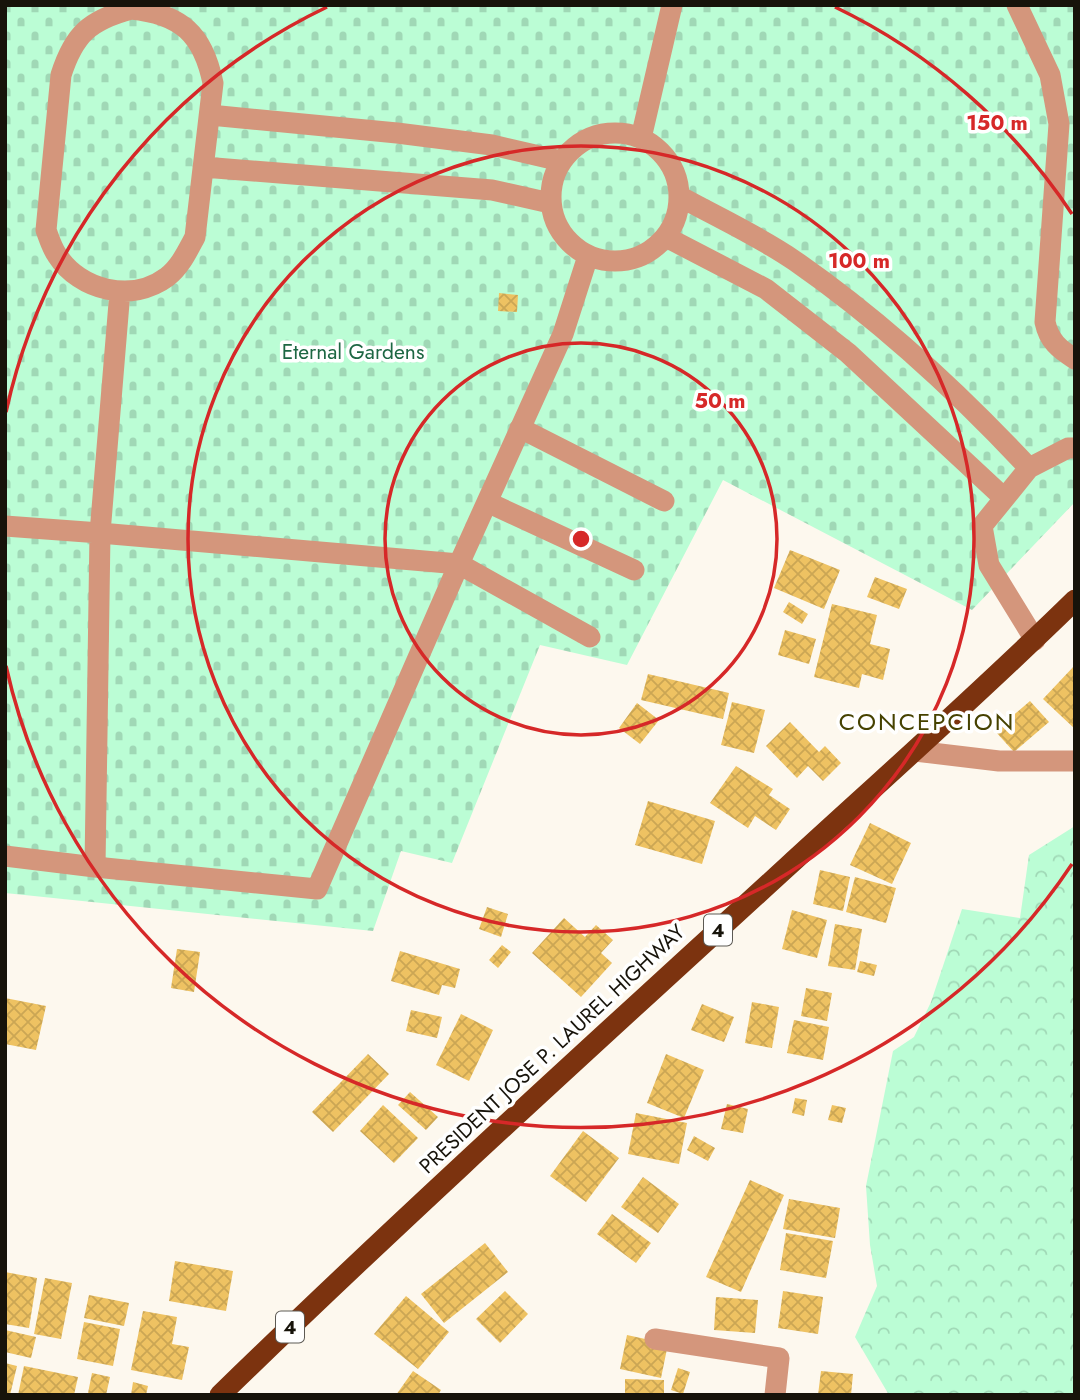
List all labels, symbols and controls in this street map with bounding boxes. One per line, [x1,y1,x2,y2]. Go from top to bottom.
text: 150 m [966,108,1028,138]
text: 100 m [828,246,890,276]
park label: Eternal Gardens [282,337,424,367]
text: 50 m [695,386,745,416]
centre of rings [569,527,593,551]
district label: CONCEPCION [839,704,1015,739]
road number: 4 [704,914,732,946]
street label: PRESIDENT JOSE P. LAUREL HIGHWAY [412,917,692,1181]
road number: 4 [276,1312,304,1343]

